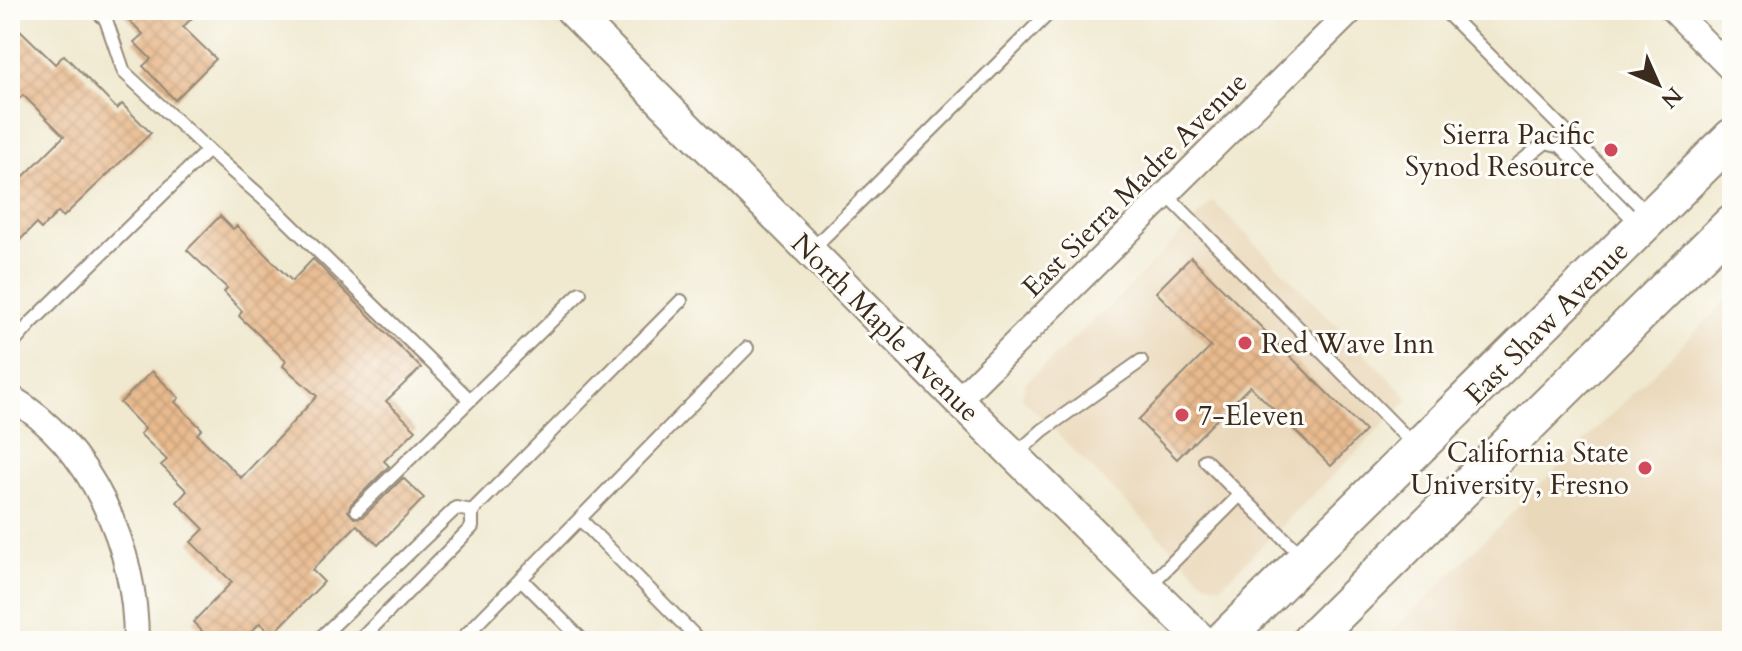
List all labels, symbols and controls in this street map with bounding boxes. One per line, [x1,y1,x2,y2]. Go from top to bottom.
north arrow [1618,44,1698,124]
street label: East Sierra Madre Avenue [1014,64,1256,306]
text: N [1654,80,1689,115]
place label: Sierra Pacific Synod Resource [1405,116,1595,186]
marker: Sierra Pacific Synod Resource [1602,141,1620,159]
street label: North Maple Avenue [783,225,988,430]
street label: East Shaw Avenue [1456,232,1637,413]
place label: Red Wave Inn [1261,325,1434,363]
marker: Red Wave Inn [1236,334,1254,352]
place label: 7-Eleven [1198,397,1305,435]
marker: 7-Eleven [1173,406,1191,424]
place label: California State University, Fresno [1410,434,1629,504]
marker: California State University, Fresno [1636,459,1654,477]

